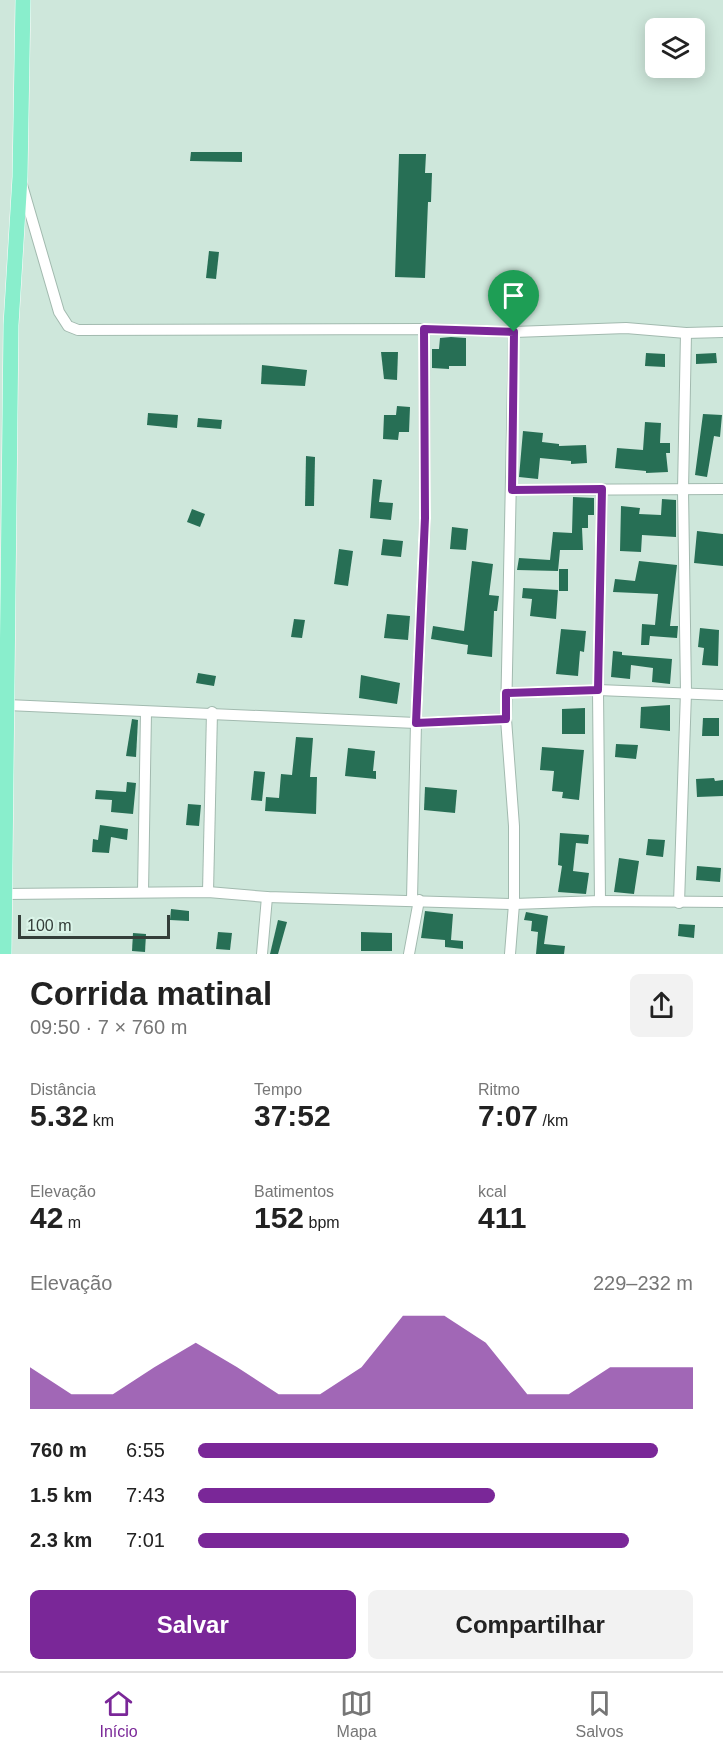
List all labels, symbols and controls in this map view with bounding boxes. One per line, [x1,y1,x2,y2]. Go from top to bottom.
map controls [645,18,705,78]
button: layers [645,18,705,78]
pin [488,270,539,332]
icon: arrive [497,279,530,312]
scale bar [18,912,170,940]
text: 100 m [27,917,71,934]
button: share [630,974,693,1037]
text: Corrida matinal [30,975,272,1012]
text: 09:50 · 7 × 760 m [30,1016,187,1038]
text: Distância [30,1081,96,1098]
text: Tempo [254,1081,302,1098]
text: Ritmo [478,1081,520,1098]
text: 5.32 [30,1099,88,1132]
text: 37:52 [254,1099,331,1132]
text: 7:07 [478,1099,538,1132]
text: km [88,1112,114,1129]
text: /km [538,1112,568,1129]
text: Elevação [30,1183,96,1200]
text: Batimentos [254,1183,334,1200]
text: kcal [478,1183,506,1200]
text: 42 [30,1201,63,1234]
text: 152 [254,1201,304,1234]
text: 411 [478,1201,526,1234]
text: m [63,1214,81,1231]
text: bpm [304,1214,340,1231]
text: Elevação [30,1272,112,1294]
text: 229–232 m [593,1272,693,1294]
text: 760 m [30,1439,87,1461]
text: 6:55 [126,1439,165,1461]
text: 1.5 km [30,1484,92,1506]
text: 7:43 [126,1484,165,1506]
text: 2.3 km [30,1529,92,1551]
text: 7:01 [126,1529,165,1551]
button: Salvar [30,1590,356,1659]
button: Compartilhar [368,1590,693,1659]
tab: Início [99,1687,138,1741]
tab: Mapa [337,1687,377,1741]
tab: Salvos [576,1687,624,1741]

